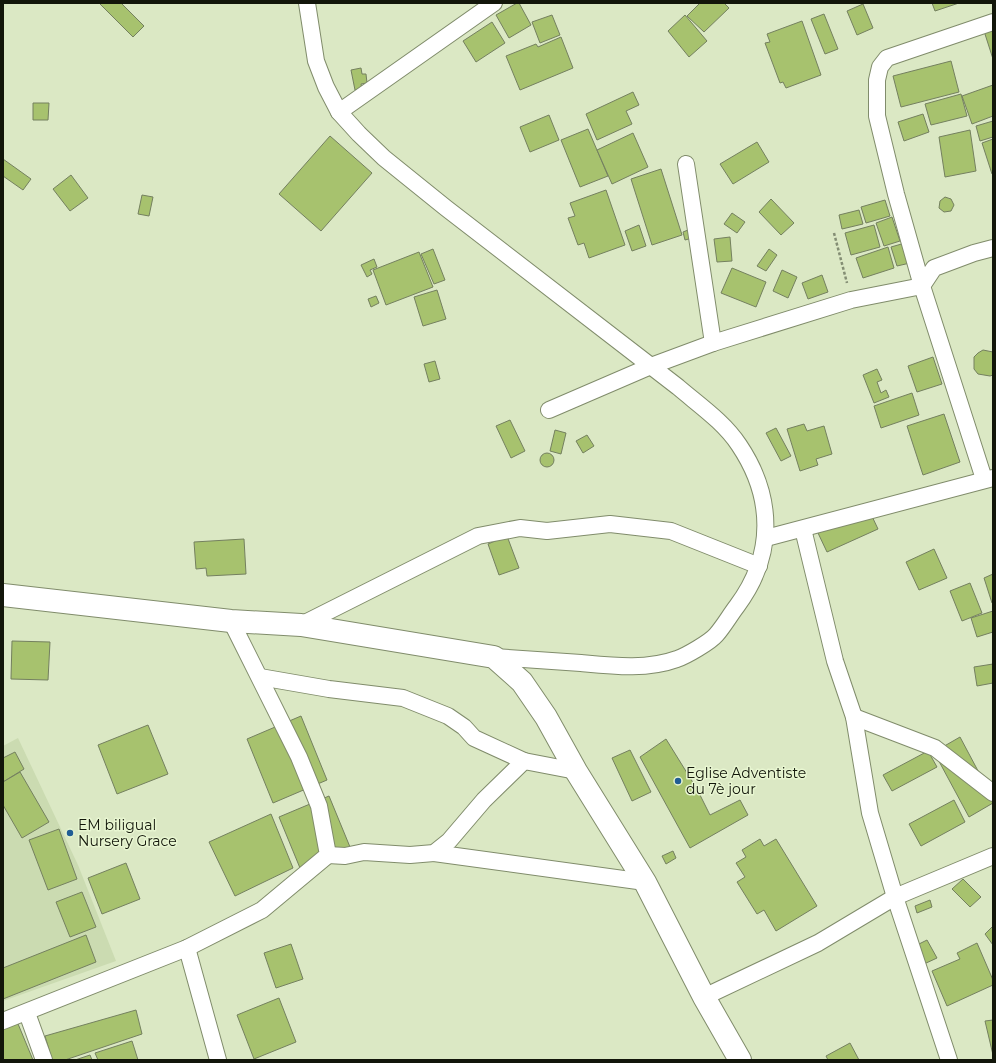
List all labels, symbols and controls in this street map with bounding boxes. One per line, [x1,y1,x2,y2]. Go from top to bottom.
place label: Eglise Adventiste du 7è jour [686,764,806,798]
marker: Eglise Adventiste du 7è jour [673,776,683,786]
place label: EM biligual Nursery Grace [78,816,177,850]
marker: EM biligual Nursery Grace [65,828,75,838]

